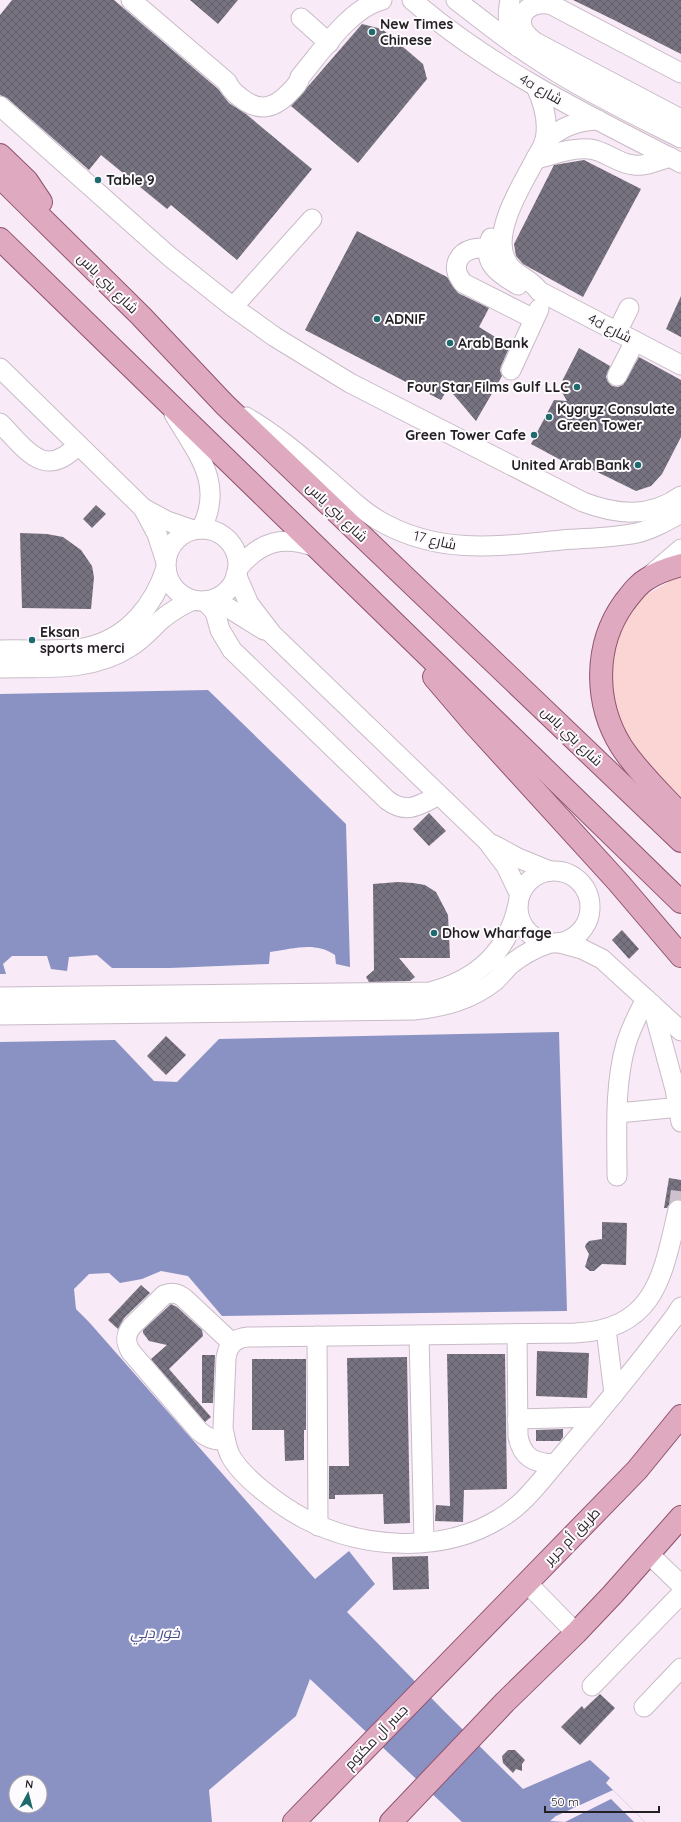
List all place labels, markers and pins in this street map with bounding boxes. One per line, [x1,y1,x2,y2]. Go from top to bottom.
place label: New Times Chinese [380,15,453,49]
marker: New Times Chinese [367,27,377,37]
place label: Table 9 [106,171,155,189]
marker: Table 9 [93,175,103,185]
place label: ADNIF [385,310,426,328]
marker: ADNIF [372,314,382,324]
place label: Arab Bank [458,334,529,352]
marker: Arab Bank [445,338,455,348]
place label: Four Star Films Gulf LLC [407,378,569,396]
marker: Four Star Films Gulf LLC [572,382,582,392]
place label: Kygryz Consulate Green Tower [557,400,675,434]
marker: Kygryz Consulate Green Tower [544,412,554,422]
place label: Green Tower Cafe [405,426,526,444]
marker: Green Tower Cafe [529,430,539,440]
place label: United Arab Bank [511,456,630,474]
marker: United Arab Bank [633,460,643,470]
place label: Eksan sports merci [40,623,125,657]
marker: Eksan sports merci [27,635,37,645]
place label: Dhow Wharfage [442,924,552,942]
marker: Dhow Wharfage [429,928,439,938]

